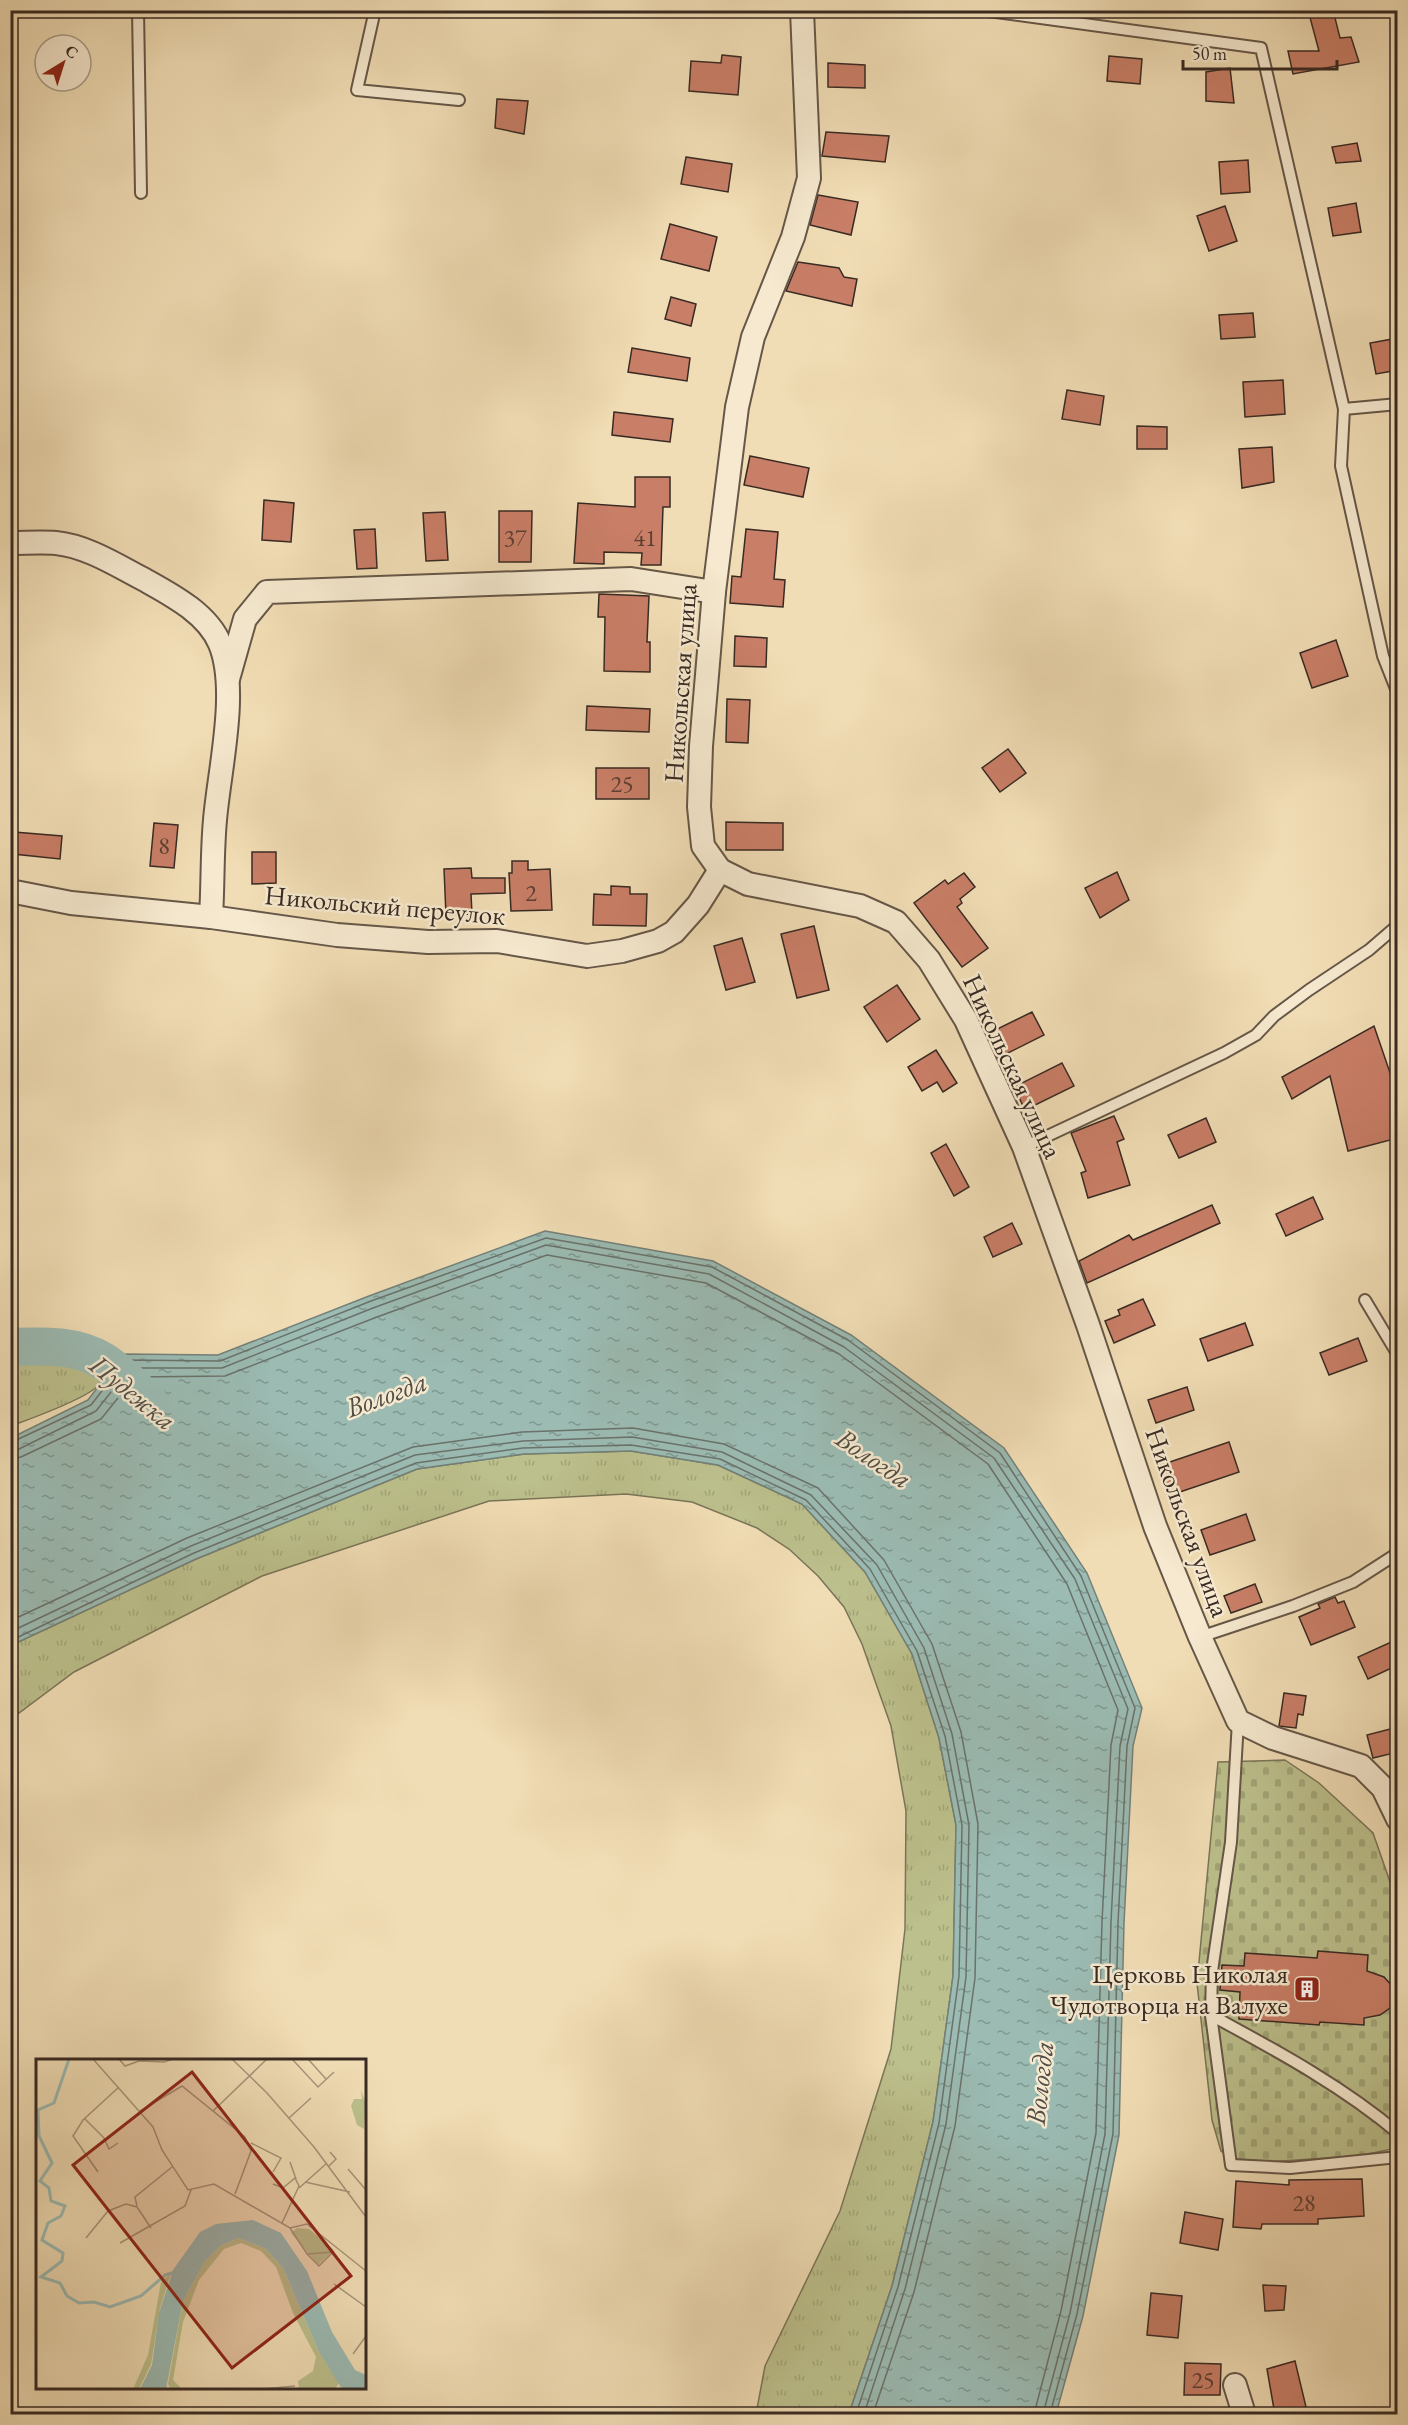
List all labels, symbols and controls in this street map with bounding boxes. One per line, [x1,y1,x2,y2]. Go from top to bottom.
north arrow [33,33,93,93]
scale bar [1183,33,1338,71]
text: С [61,40,83,63]
text: 50 m [1192,42,1227,65]
house number: 37 [503,522,527,553]
house number: 41 [633,522,657,553]
street label: Никольская улица [656,582,704,784]
house number: 25 [610,768,634,799]
house number: 8 [158,830,170,861]
street label: Никольский переулок [263,877,507,933]
house number: 2 [525,877,537,908]
street label: Никольская улица [955,968,1071,1164]
water label: Пудежка [82,1346,184,1438]
water label: Вологда [340,1363,432,1426]
water label: Вологда [828,1419,919,1496]
street label: Никольская улица [1137,1422,1239,1622]
place label: Церковь Николая Чудотворца на Валухе [1050,1956,1288,2022]
building icon: Церковь Николая Чудотворца на Валухе [1292,1974,1322,2004]
water label: Вологда [1017,2039,1061,2128]
inset map [36,2059,366,2389]
house number: 28 [1292,2187,1316,2218]
house number: 25 [1191,2364,1215,2395]

